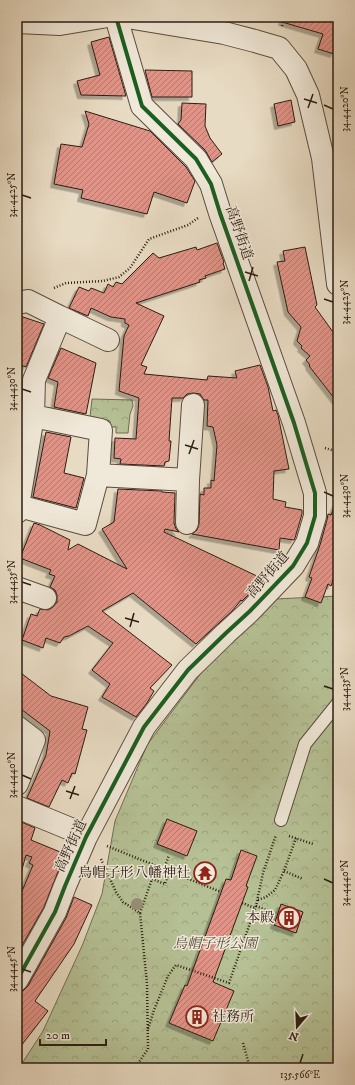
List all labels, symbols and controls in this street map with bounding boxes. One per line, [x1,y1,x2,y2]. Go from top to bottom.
text: 34.4420°N [339,86,351,132]
text: 34.4425°N [6,173,18,217]
street label: 高野街道 [221,204,257,262]
text: 34.4425°N [339,280,351,324]
text: 34.4430°N [6,367,18,411]
text: 34.4430°N [339,474,351,518]
street label: 高野街道 [243,548,293,602]
text: 34.4435°N [6,560,18,604]
text: 34.4435°N [339,667,351,711]
text: 34.4440°N [6,752,18,798]
street label: 高野街道 [51,817,91,875]
temple icon: 烏帽子形八幡神社 [192,860,218,886]
text: 34.4440°N [339,860,351,906]
place label: 烏帽子形八幡神社 [78,864,190,882]
building icon: 本殿 [276,905,302,931]
place label: 本殿 [246,909,274,927]
park label: 烏帽子形公園 [173,935,259,953]
text: 34.4445°N [6,946,18,992]
building icon: 社務所 [184,1004,210,1030]
north arrow [277,1007,317,1047]
place label: 社務所 [212,1008,254,1026]
scale bar [40,1021,106,1047]
text: N [288,1027,301,1044]
text: 20 m [46,1028,70,1043]
text: 135.566°E [280,1069,320,1081]

